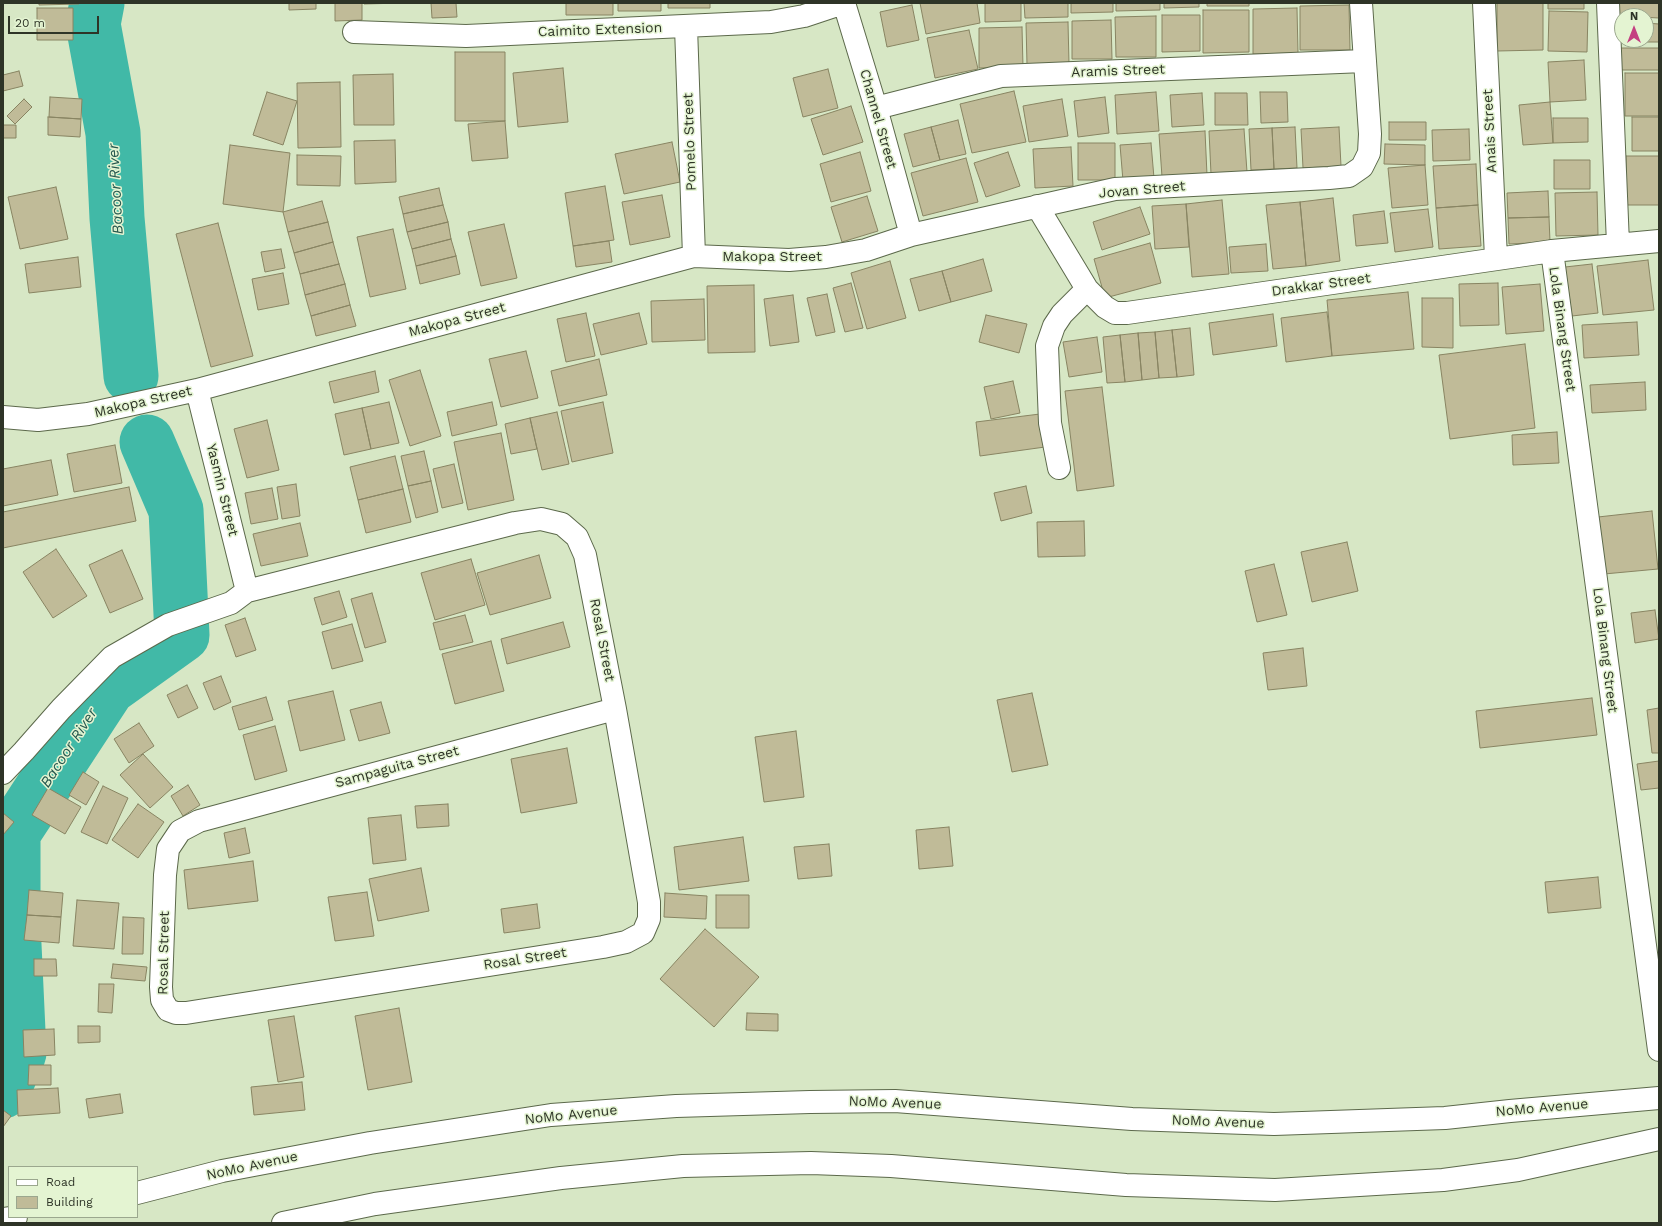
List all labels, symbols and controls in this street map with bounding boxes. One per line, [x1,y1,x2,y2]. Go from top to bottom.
scale bar [10,8,101,34]
north arrow [1614,8,1654,48]
text: N [1630,10,1638,23]
text: 20 m [15,16,45,30]
street label: Caimito Extension [537,19,663,41]
street label: Aramis Street [1071,61,1165,81]
street label: Channel Street [856,67,900,171]
street label: Anais Street [1479,89,1501,173]
street label: Pomelo Street [680,93,700,191]
water label: Bacoor River [105,143,127,235]
street label: Jovan Street [1098,178,1186,202]
street label: Makopa Street [722,249,822,265]
street label: Lola Binang Street [1545,265,1579,393]
street label: Drakkar Street [1270,270,1372,300]
street label: Makopa Street [407,299,507,341]
street label: Makopa Street [93,383,193,421]
street label: Yasmin Street [202,442,242,538]
street label: Lola Binang Street [1589,586,1621,714]
street label: Rosal Street [586,597,618,683]
water label: Bacoor River [37,705,101,791]
street label: Sampaguita Street [333,742,461,792]
street label: Rosal Street [155,911,173,995]
street label: Rosal Street [482,944,568,974]
street label: NoMo Avenue [848,1093,942,1113]
street label: NoMo Avenue [1495,1096,1589,1120]
street label: NoMo Avenue [524,1102,618,1128]
street label: NoMo Avenue [1171,1112,1265,1132]
street label: NoMo Avenue [205,1148,299,1184]
legend [8,1166,138,1218]
text: Road [46,1175,75,1189]
text: Building [46,1195,93,1209]

